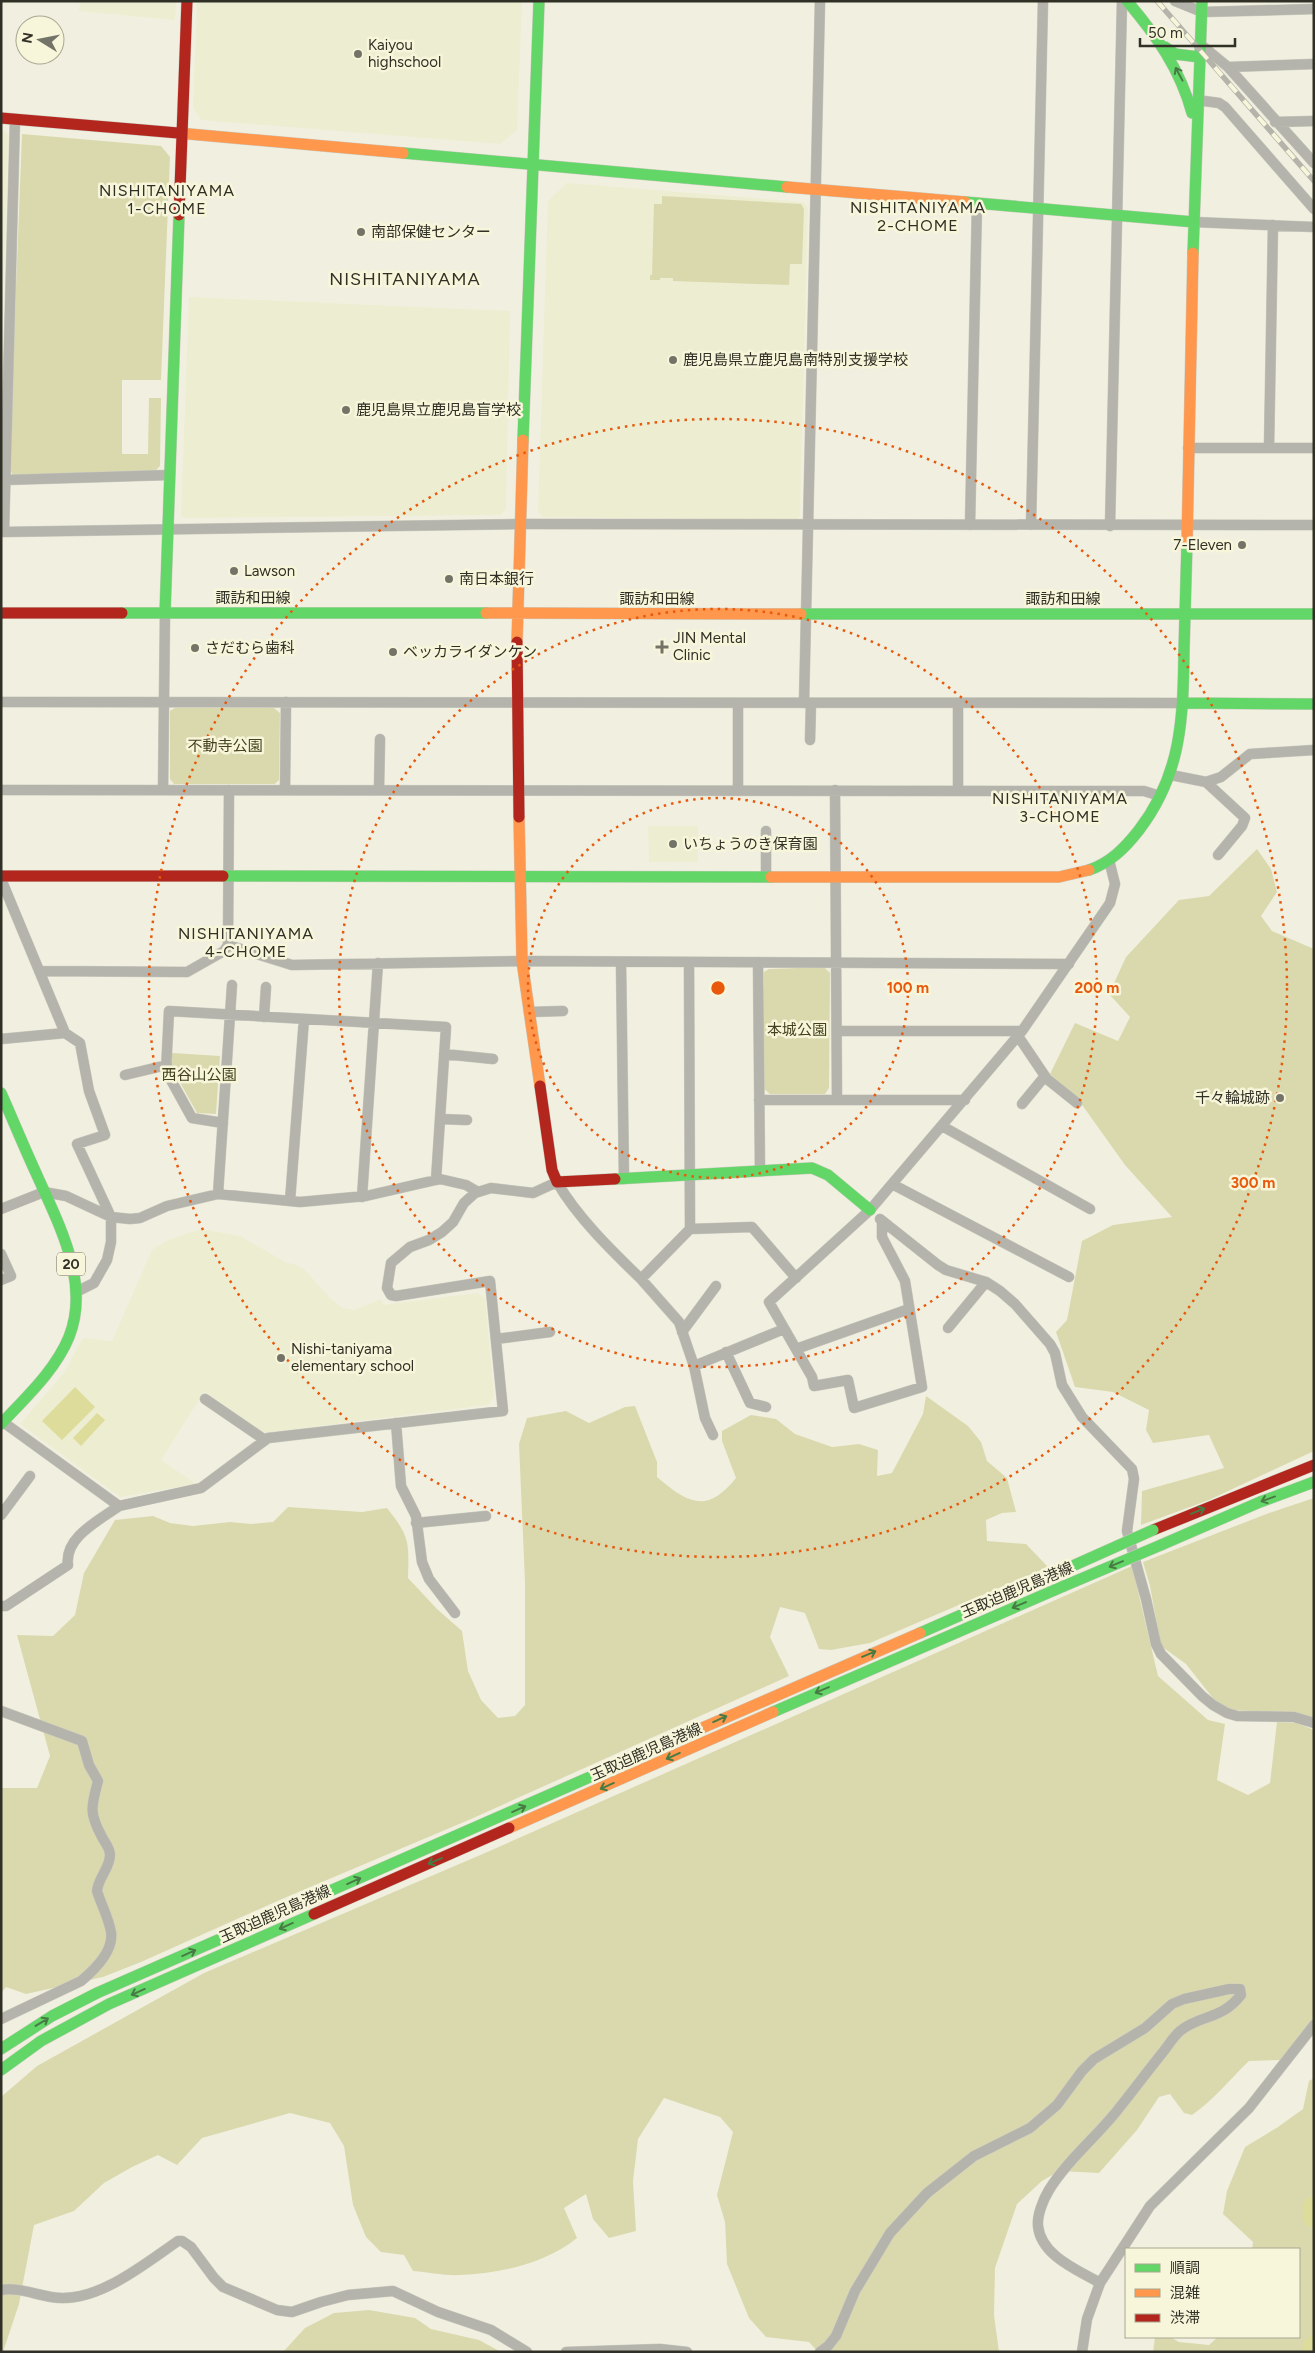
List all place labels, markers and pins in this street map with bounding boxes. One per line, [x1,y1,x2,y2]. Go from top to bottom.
place label: Kaiyou highschool [368,36,441,71]
marker: Kaiyou highschool [352,48,364,60]
place label: 南部保健センター [371,223,491,241]
marker: 南部保健センター [355,226,367,238]
place label: 鹿児島県立鹿児島南特別支援学校 [683,351,908,369]
marker: 鹿児島県立鹿児島南特別支援学校 [667,354,679,366]
place label: 鹿児島県立鹿児島盲学校 [356,401,521,419]
marker: 鹿児島県立鹿児島盲学校 [340,404,352,416]
place label: 7-Eleven [1173,536,1232,554]
marker: 7-Eleven [1236,539,1248,551]
place label: Lawson [244,562,295,580]
marker: Lawson [228,565,240,577]
place label: 南日本銀行 [459,570,534,588]
marker: 南日本銀行 [443,573,455,585]
place label: JIN Mental Clinic [673,629,746,664]
place label: さだむら歯科 [205,639,295,657]
marker: JIN Mental Clinic [655,640,669,654]
marker: さだむら歯科 [189,642,201,654]
place label: ベッカライダンケン [403,643,537,661]
marker: ベッカライダンケン [387,646,399,658]
place label: いちょうのき保育園 [683,835,818,853]
marker: いちょうのき保育園 [667,838,679,850]
centre of rings [709,979,727,997]
place label: 千々輪城跡 [1195,1089,1270,1107]
marker: 千々輪城跡 [1274,1092,1286,1104]
place label: Nishi-taniyama elementary school [291,1340,414,1375]
marker: Nishi-taniyama elementary school [275,1352,287,1364]

